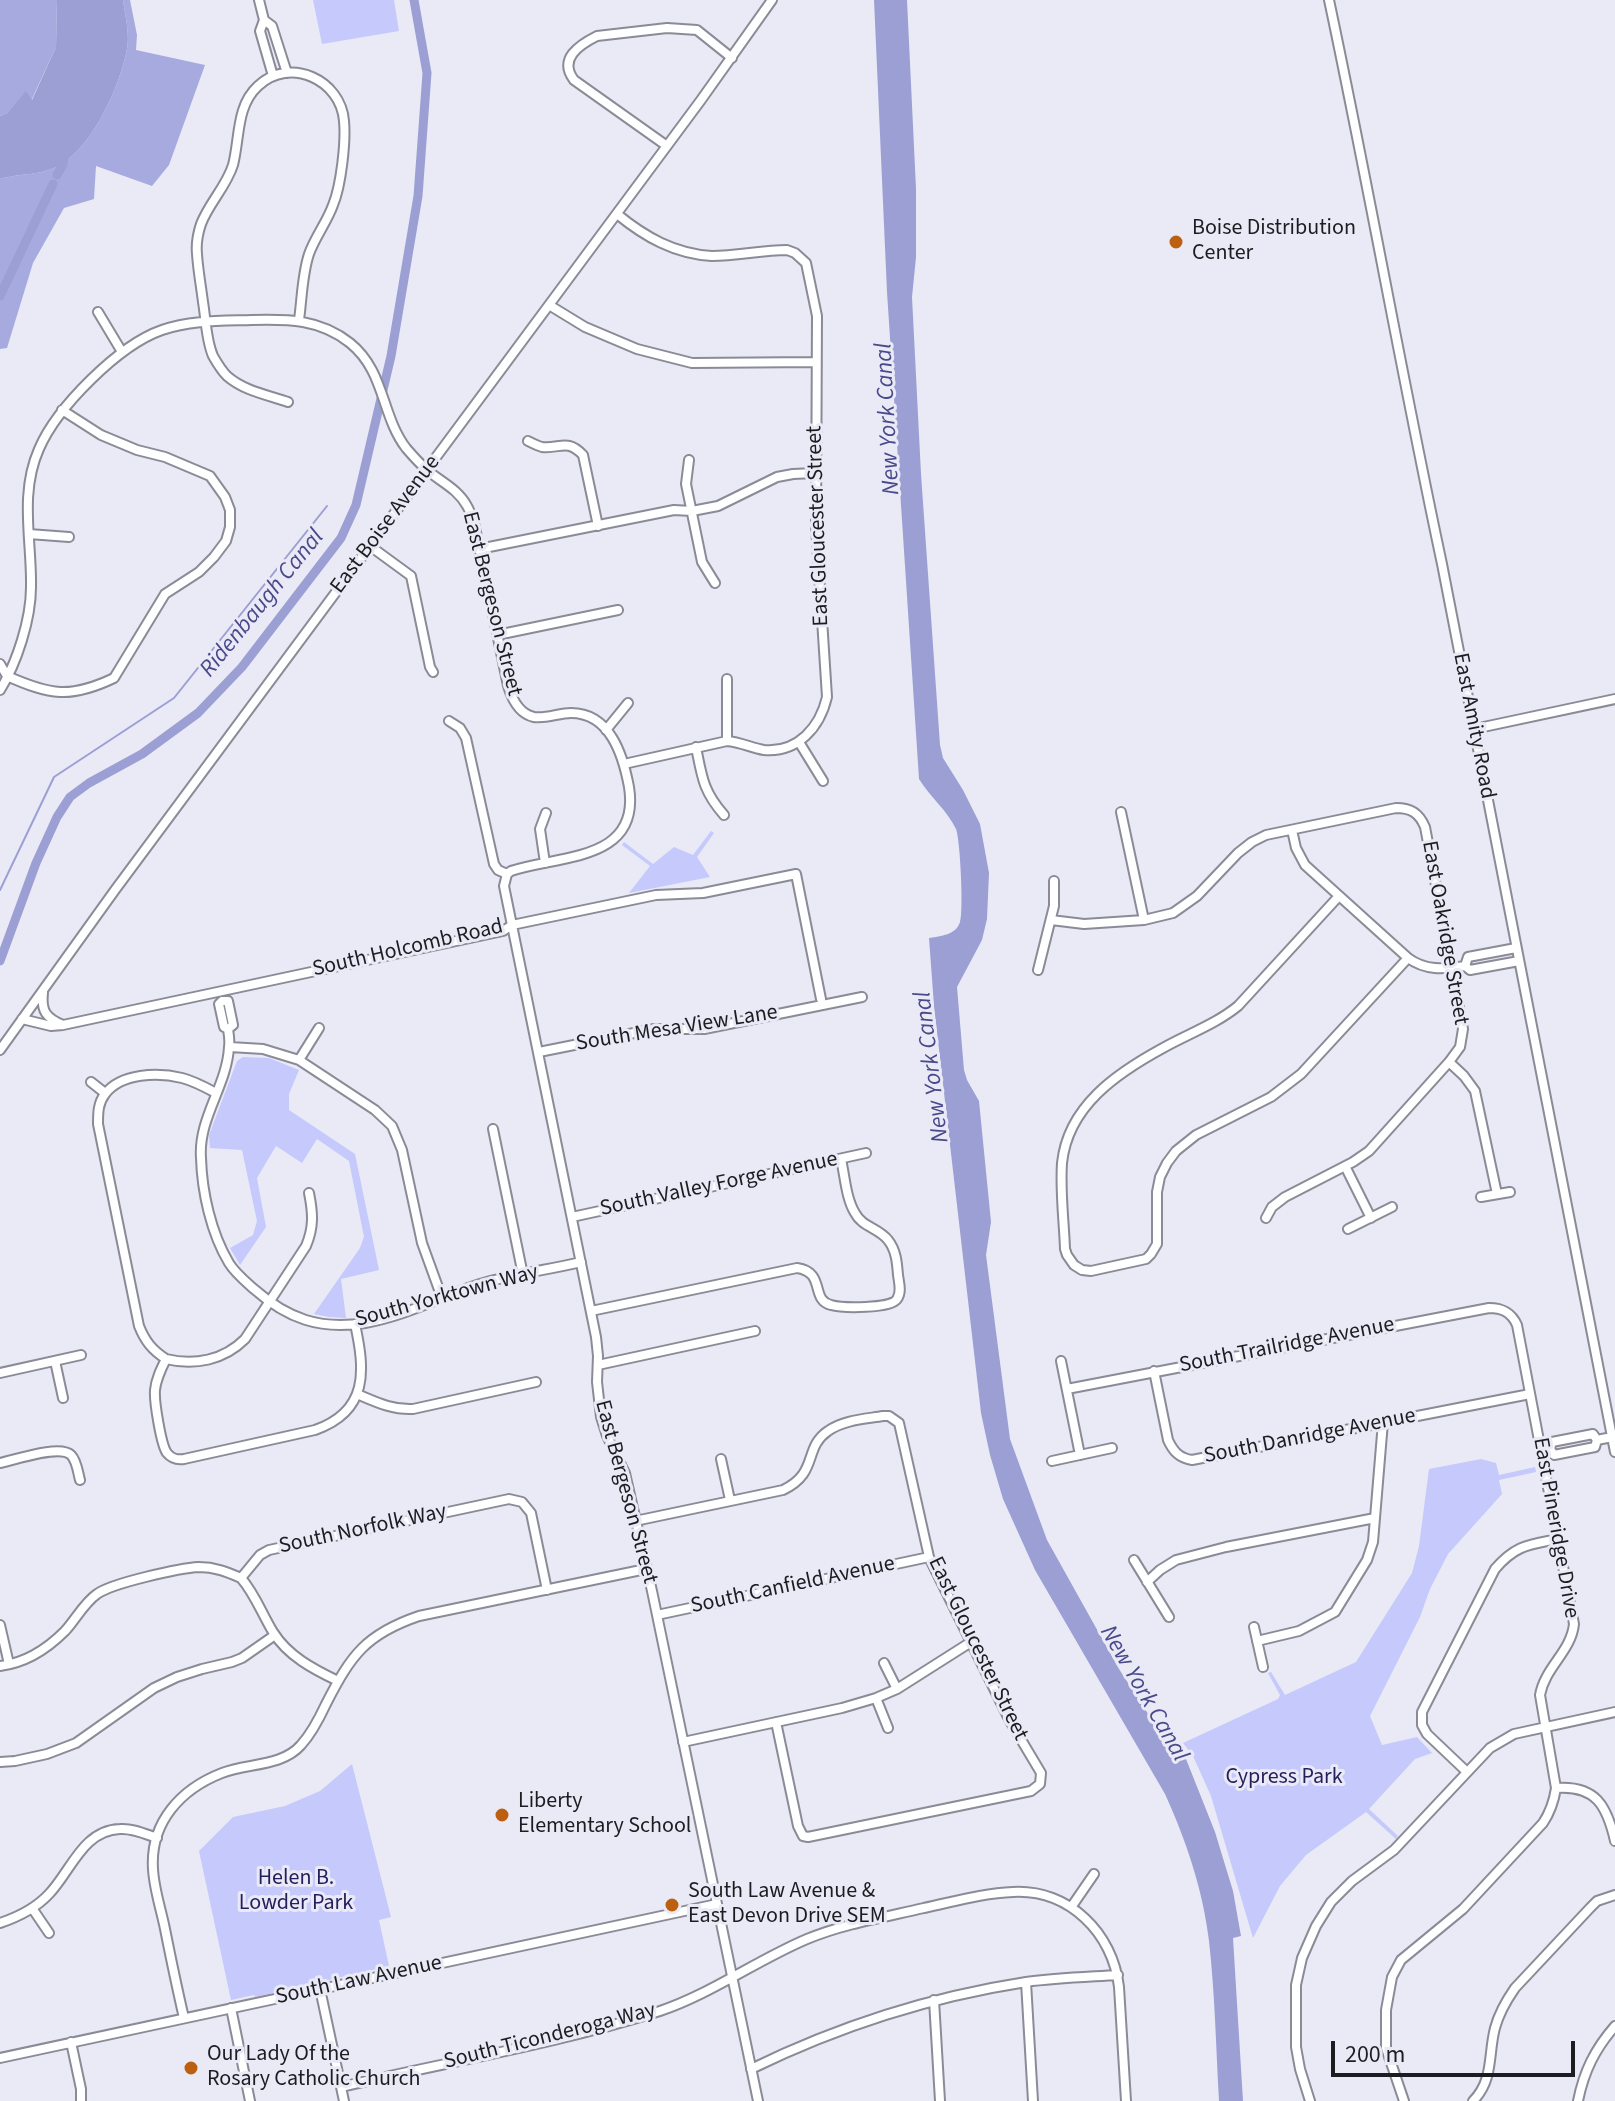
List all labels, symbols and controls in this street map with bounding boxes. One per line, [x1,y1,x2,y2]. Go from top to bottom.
place label: Boise Distribution Center [1192,216,1356,268]
marker: Boise Distribution Center [1167,233,1185,251]
water label: New York Canal [871,342,907,496]
street label: East Gloucester Street [802,425,836,627]
street label: East Boise Avenue [326,451,446,599]
street label: East Bergeson Street [455,509,527,699]
water label: Ridenbaugh Canal [195,524,331,684]
street label: East Amity Road [1446,651,1500,801]
street label: East Oakridge Street [1415,839,1473,1027]
street label: South Holcomb Road [310,914,506,984]
water label: New York Canal [909,990,957,1144]
street label: South Mesa View Lane [574,1000,780,1058]
street label: South Valley Forge Avenue [598,1147,840,1223]
street label: South Yorktown Way [353,1260,541,1334]
street label: South Trailridge Avenue [1177,1312,1397,1380]
street label: East Bergeson Street [588,1397,662,1587]
street label: South Danridge Avenue [1202,1404,1418,1470]
street label: East Pineridge Drive [1526,1436,1584,1620]
street label: South Norfolk Way [277,1499,449,1561]
street label: South Canfield Avenue [689,1551,897,1621]
street label: East Gloucester Street [921,1553,1033,1745]
water label: New York Canal [1092,1621,1194,1767]
park label: Cypress Park [1225,1765,1343,1791]
place label: Liberty Elementary School [518,1789,691,1840]
marker: Liberty Elementary School [493,1806,511,1824]
park label: Helen B. Lowder Park [239,1866,353,1918]
place label: South Law Avenue & East Devon Drive SEM [688,1879,886,1930]
marker: South Law Avenue & East Devon Drive SEM [663,1896,681,1914]
street label: South Law Avenue [273,1950,445,2012]
street label: South Ticonderoga Way [441,1998,659,2076]
scale bar [1335,2025,1579,2075]
text: 200 m [1345,2037,1405,2072]
place label: Our Lady Of the Rosary Catholic Church [207,2042,420,2094]
marker: Our Lady Of the Rosary Catholic Church [182,2059,200,2077]

